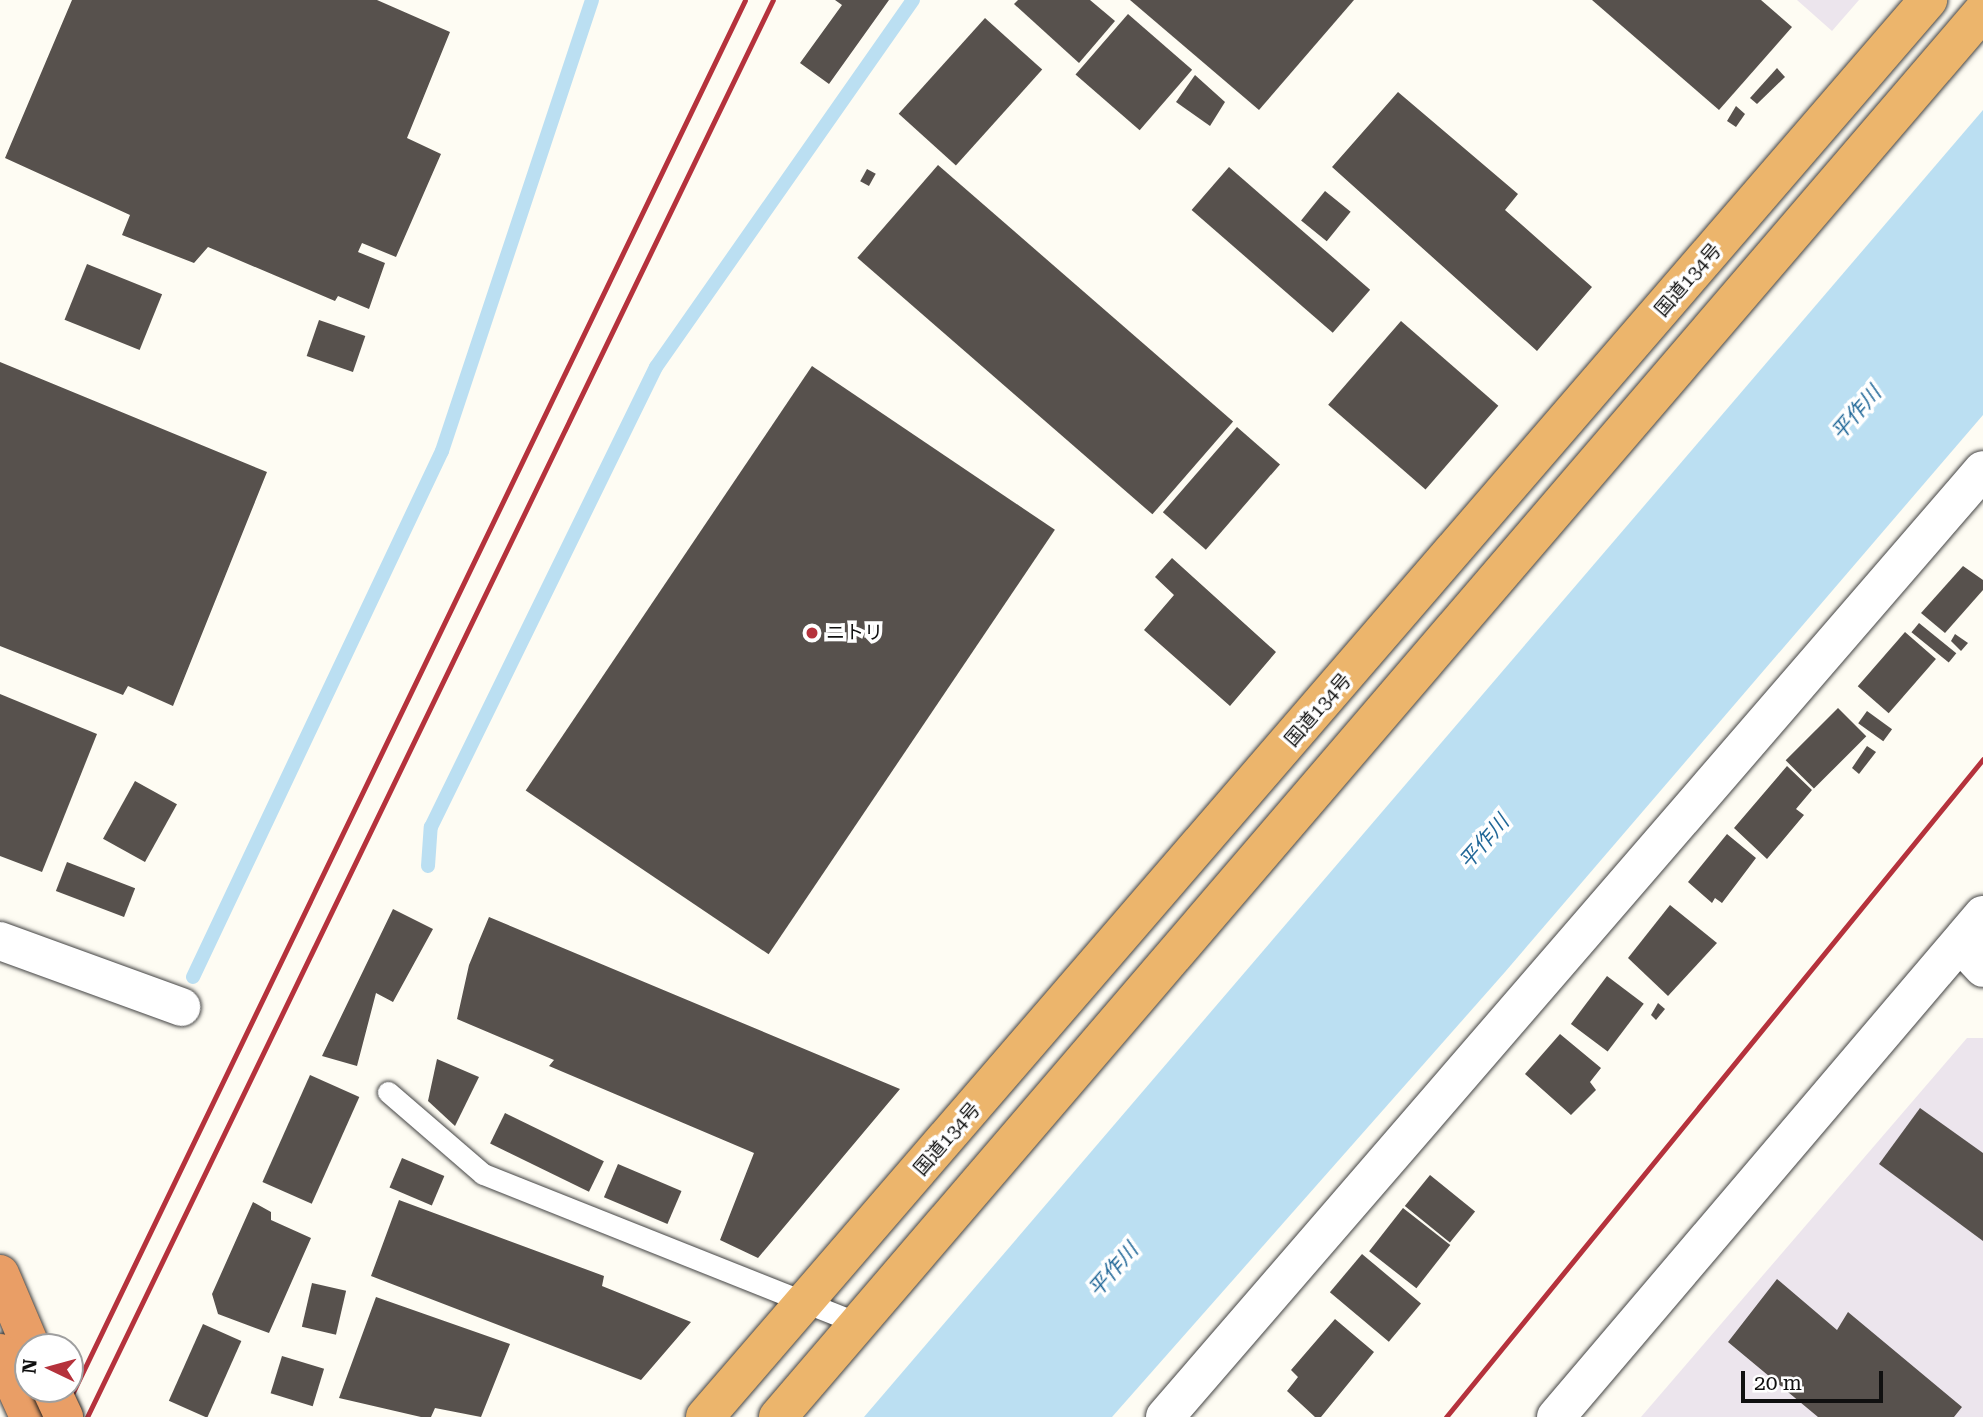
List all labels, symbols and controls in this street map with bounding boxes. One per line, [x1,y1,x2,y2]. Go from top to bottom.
street label: 国道134号 [1650,239,1726,321]
water label: 平作川 [1826,381,1886,445]
place label: ニトリ [826,622,883,644]
marker: ニトリ [804,625,820,641]
street label: 国道134号 [1280,669,1356,751]
water label: 平作川 [1454,810,1514,874]
street label: 国道134号 [909,1098,985,1180]
water label: 平作川 [1083,1238,1143,1302]
north arrow [14,1333,84,1403]
text: N [17,1358,42,1375]
scale bar [1745,1358,1887,1402]
text: 20 m [1754,1371,1802,1395]

